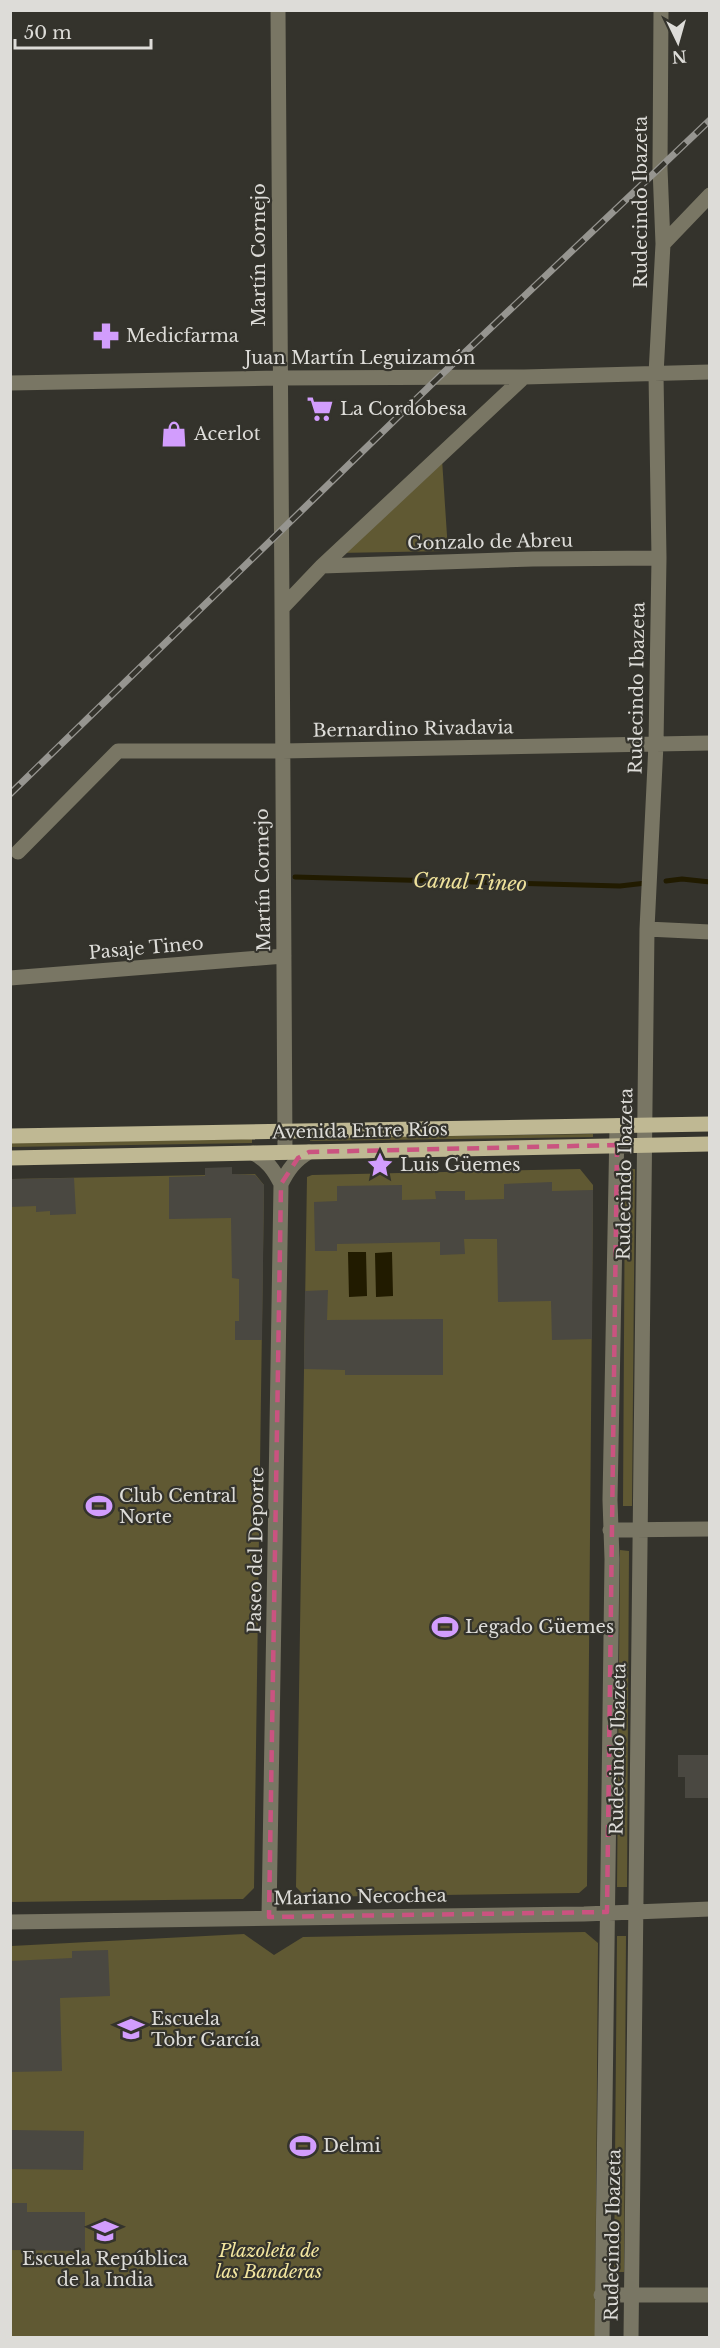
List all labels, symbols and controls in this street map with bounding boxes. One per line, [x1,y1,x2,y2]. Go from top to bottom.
scale bar [15,12,152,50]
north arrow [648,12,708,72]
text: 50 m [24,22,72,44]
text: N [671,46,688,68]
street label: Rudecindo Ibazeta [630,116,652,288]
street label: Martín Cornejo [248,183,270,327]
pharmacy icon: Medicfarma [91,321,121,351]
place label: Medicfarma [126,325,239,347]
street label: Juan Martín Leguizamón [243,347,475,369]
supermarket icon: La Cordobesa [305,394,335,424]
place label: La Cordobesa [340,398,467,420]
shop icon: Acerlot [159,419,189,449]
place label: Acerlot [193,423,261,445]
street label: Gonzalo de Abreu [407,530,573,554]
street label: Rudecindo Ibazeta [624,602,650,774]
street label: Bernardino Rivadavia [312,716,514,742]
street label: Martín Cornejo [251,808,275,952]
water label: Canal Tineo [413,868,527,896]
street label: Pasaje Tineo [88,932,204,964]
street label: Rudecindo Ibazeta [612,1088,638,1260]
street label: Avenida Entre Ríos [271,1118,448,1144]
place icon: Luis Güemes [365,1150,395,1180]
place label: Luis Güemes [400,1154,520,1176]
street label: Paseo del Deporte [244,1466,268,1634]
place label: Club Central Norte [119,1485,237,1528]
sports icon: Club Central Norte [84,1491,114,1521]
sports icon: Legado Güemes [430,1612,460,1642]
place label: Legado Güemes [465,1616,614,1638]
street label: Rudecindo Ibazeta [605,1663,631,1835]
street label: Mariano Necochea [273,1884,447,1910]
place label: Escuela Tobr García [151,2008,260,2051]
school or university icon: Escuela Tobr García [116,2014,146,2044]
sports icon: Delmi [288,2131,318,2161]
place label: Delmi [323,2135,381,2157]
street label: Rudecindo Ibazeta [600,2149,626,2321]
school or university icon: Escuela República de la India [90,2216,120,2246]
park label: Plazoleta de las Banderas [216,2240,322,2283]
place label: Escuela República de la India [22,2248,188,2291]

